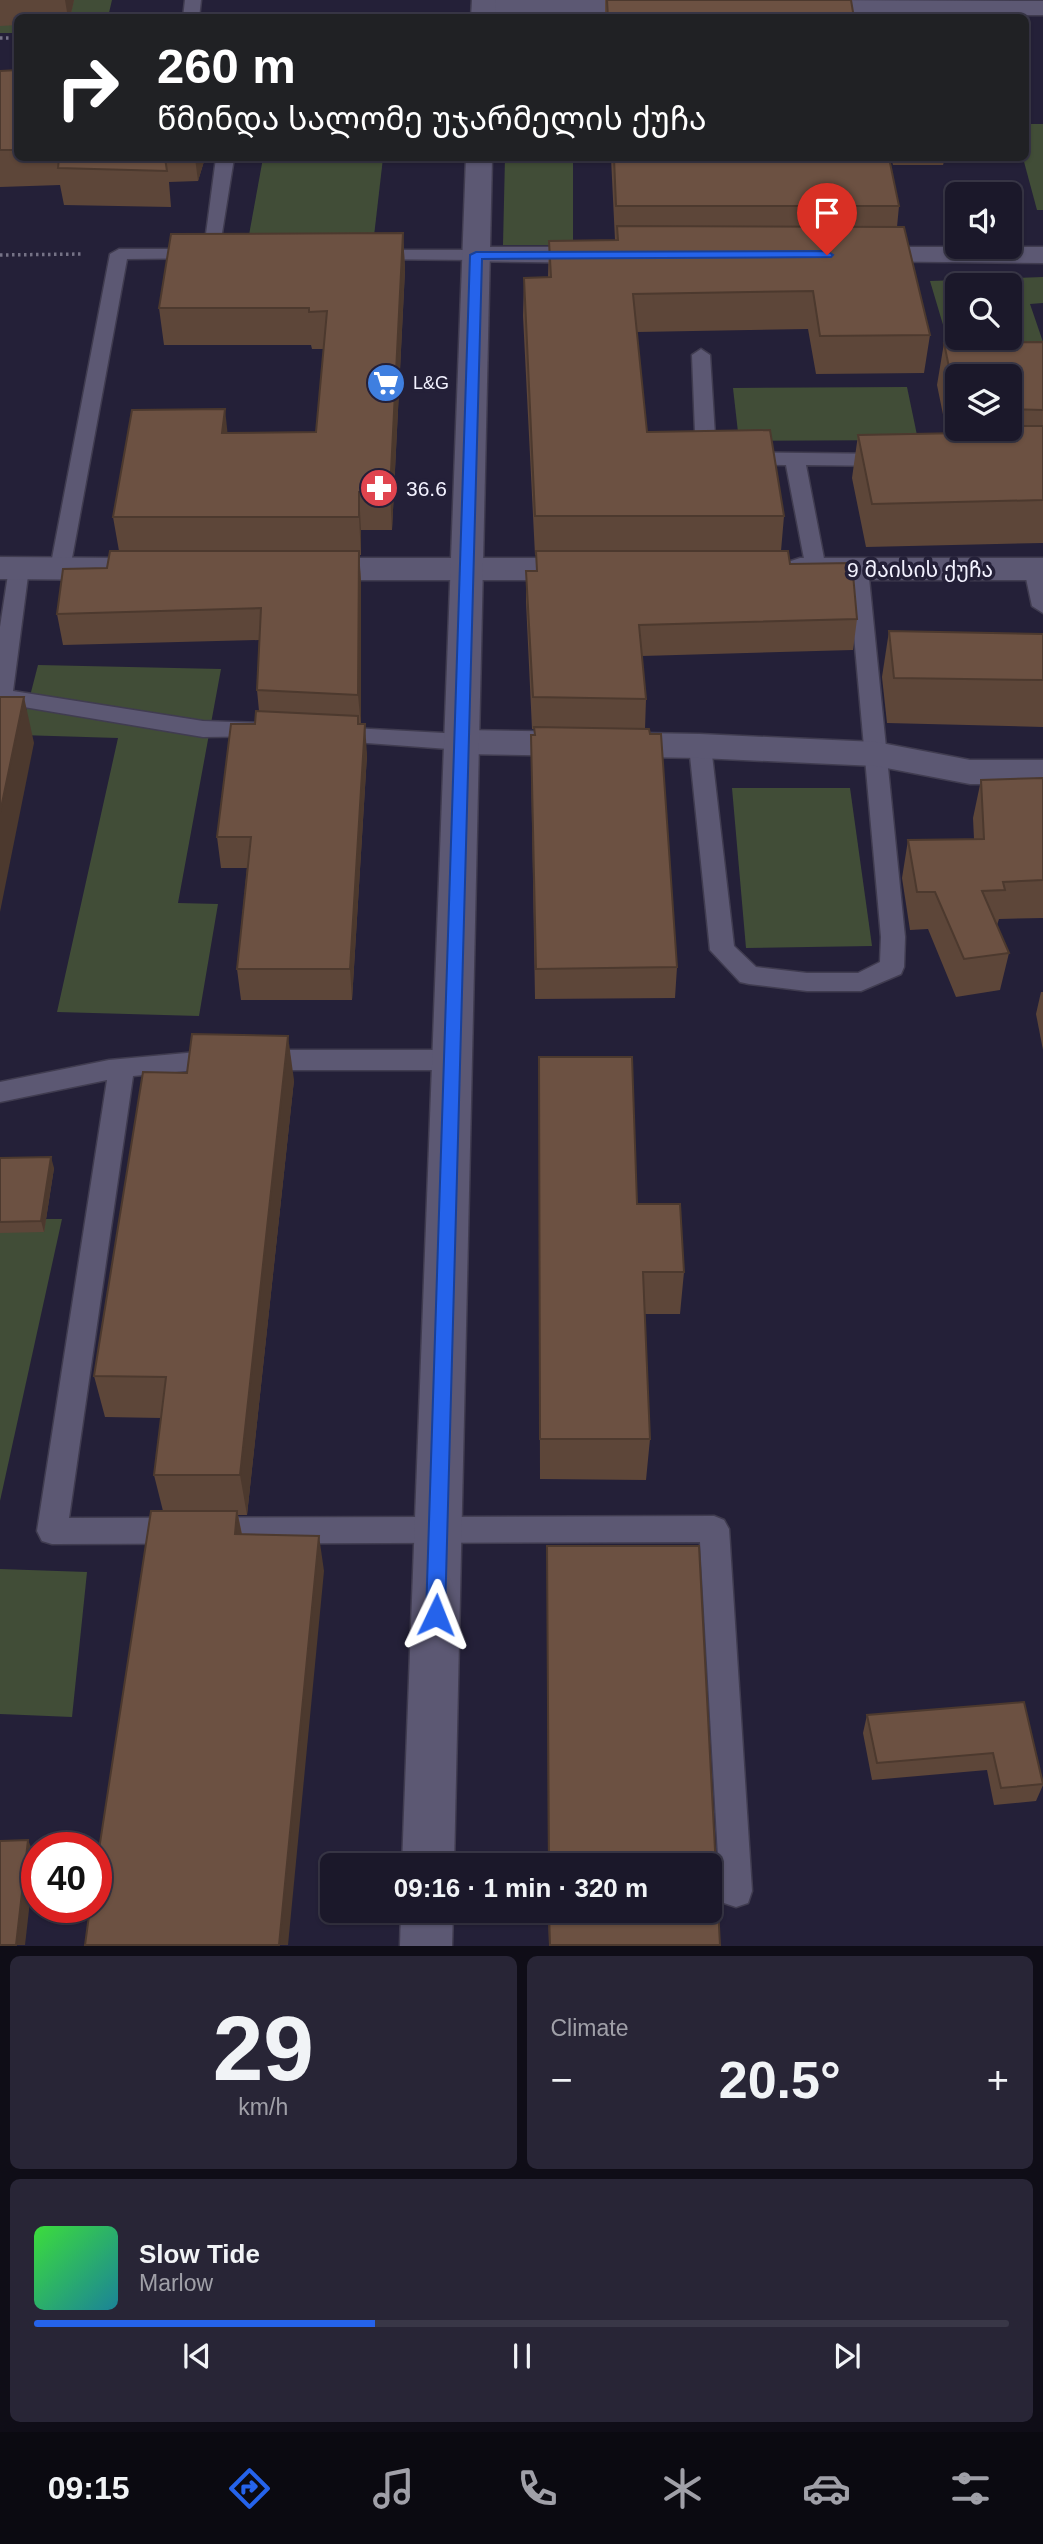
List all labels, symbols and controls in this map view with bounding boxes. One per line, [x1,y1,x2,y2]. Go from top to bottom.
text: 260 m [157,39,296,93]
icon: right [42,42,133,133]
text: წმინდა სალომე უჯარმელის ქუჩა [157,101,707,137]
map controls [945,182,1022,441]
button: sound [945,182,1022,259]
pin [797,183,857,255]
icon: arrive [808,194,846,232]
button: search [945,273,1022,350]
supermarket icon: L&G [365,362,407,404]
button: layers [945,364,1022,441]
place label: L&G [413,373,449,393]
pharmacy icon: 36.6 [358,467,400,509]
place label: 36.6 [406,477,447,500]
street label: 9 მაისის ქუჩა [847,558,993,582]
position arrow [399,1578,473,1652]
speed limit sign: 40 [21,1832,112,1923]
text: 09:16 · 1 min · 320 m [394,1873,648,1903]
text: 29 [213,1998,314,2099]
text: Climate [551,2015,628,2041]
text: 20.5° [719,2051,841,2109]
text: − [551,2059,573,2101]
text: + [987,2059,1009,2101]
text: km/h [238,2094,288,2120]
text: Slow Tide [139,2239,260,2269]
text: Marlow [139,2270,213,2296]
icon: previous [178,2337,216,2375]
icon: pause [503,2337,541,2375]
icon: next [828,2337,866,2375]
icon: directions [225,2464,274,2513]
icon: music [369,2464,418,2513]
icon: phone [513,2464,562,2513]
icon: climate [658,2464,707,2513]
icon: car [802,2464,851,2513]
icon: filters [946,2464,995,2513]
text: 09:15 [48,2470,129,2506]

